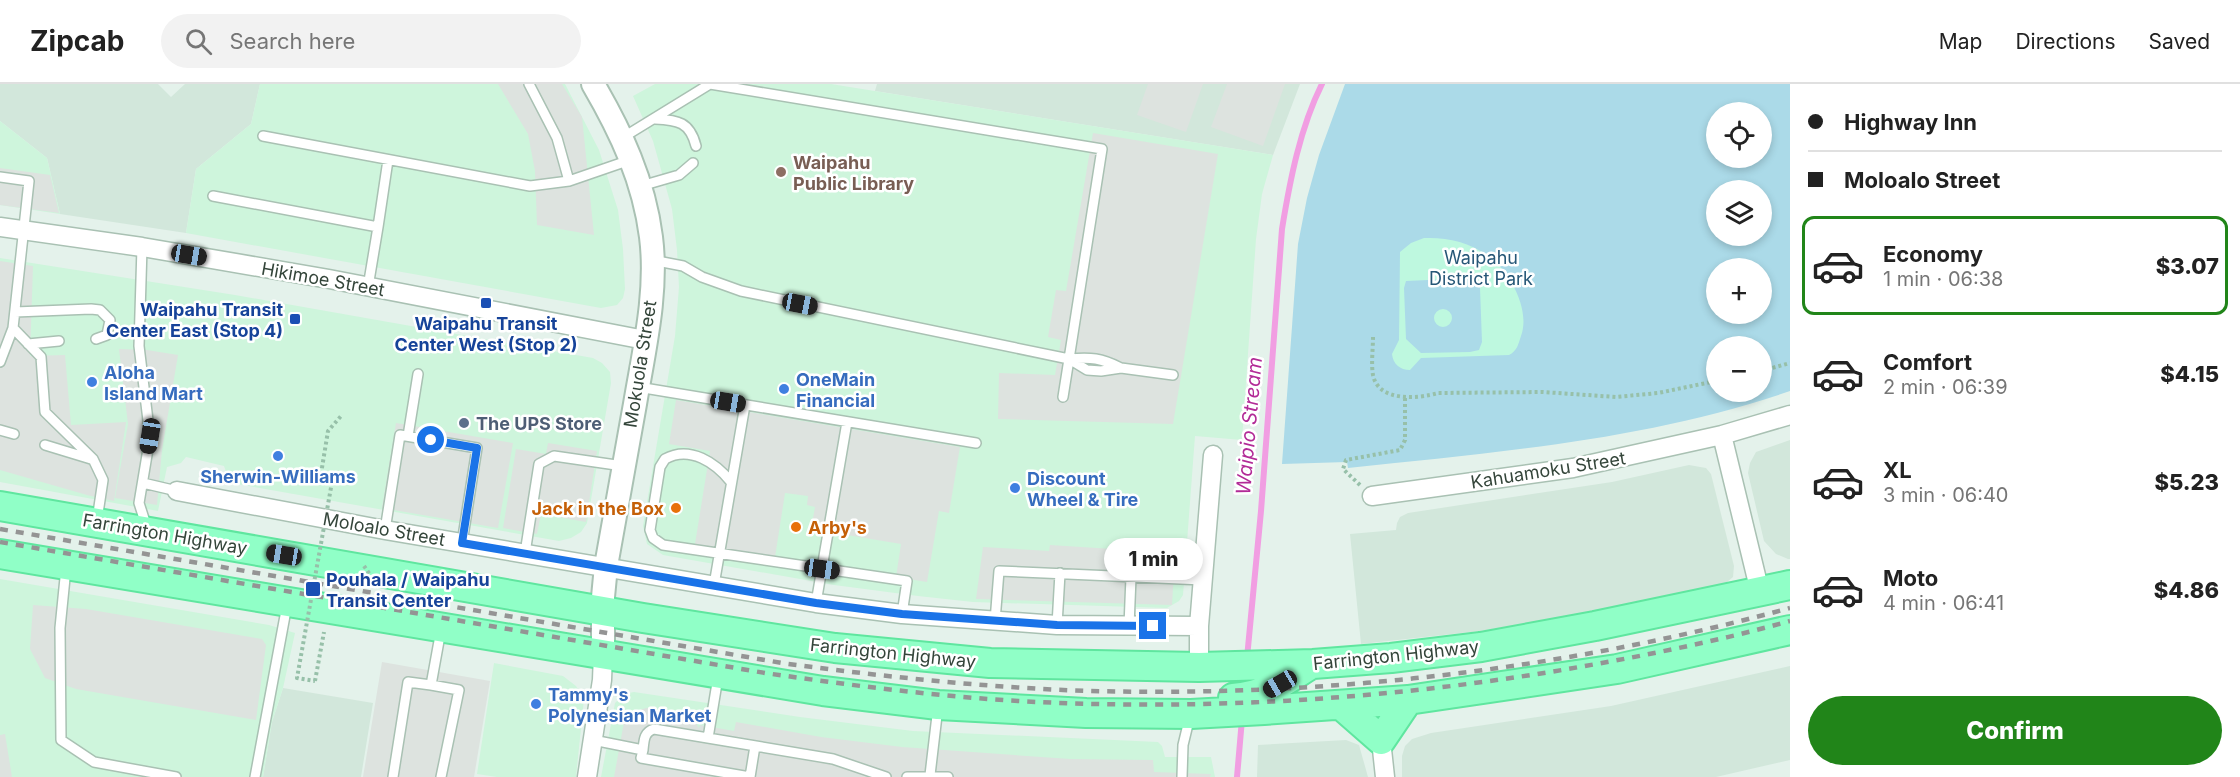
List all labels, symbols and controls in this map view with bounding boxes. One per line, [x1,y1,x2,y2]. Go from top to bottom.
search box [161,14,581,68]
text: Zipcab [30,24,125,58]
icon: search [182,25,215,58]
text: Search here [230,28,355,54]
text: Map [1939,29,1982,54]
text: Directions [2015,29,2116,54]
text: Saved [2149,29,2210,54]
map controls [1706,102,1772,402]
button: locate [1706,102,1772,168]
text: Highway Inn [1844,109,1977,135]
place label: Waipahu Public Library [793,152,914,194]
marker: Waipahu Public Library [774,165,788,179]
text: Moloalo Street [1844,167,2000,193]
button: layers [1706,180,1772,246]
icon: car [1811,239,1865,293]
text: Economy [1883,241,1983,267]
car [170,243,208,267]
park label: Waipahu District Park [1429,247,1533,289]
text: $3.07 [2156,253,2219,279]
street label: Hikimoe Street [260,258,386,300]
button: + [1706,258,1772,324]
text: 1 min · 06:38 [1883,267,2003,291]
car [781,292,819,316]
marker: Waipahu Transit Center West (Stop 2) [479,296,493,310]
place label: Waipahu Transit Center East (Stop 4) [106,299,283,341]
street label: Mokuola Street [620,299,660,429]
marker: Waipahu Transit Center East (Stop 4) [288,312,302,326]
place label: Waipahu Transit Center West (Stop 2) [394,313,578,355]
button: − [1706,336,1772,402]
icon: car [1811,347,1865,401]
text: Comfort [1883,349,1972,375]
water label: Waipio Stream [1231,356,1267,496]
text: $4.15 [2160,361,2219,387]
place label: Aloha Island Mart [104,362,203,404]
place label: OneMain Financial [796,369,875,411]
marker: Aloha Island Mart [85,375,99,389]
text: 2 min · 06:39 [1883,375,2008,399]
marker: OneMain Financial [777,382,791,396]
car [709,390,747,414]
place label: The UPS Store [476,413,602,434]
marker: The UPS Store [457,416,471,430]
car [138,417,162,455]
route start [417,426,444,453]
street label: Kahuamoku Street [1469,447,1627,493]
marker: Sherwin-Williams [271,449,285,463]
icon: car [1811,455,1865,509]
text: XL [1883,457,1912,483]
place label: Sherwin-Williams [200,466,356,487]
place label: Discount Wheel & Tire [1027,468,1139,510]
text: $5.23 [2154,469,2219,495]
marker: Discount Wheel & Tire [1008,481,1022,495]
text: 3 min · 06:40 [1883,483,2009,507]
place label: Jack in the Box [532,498,665,519]
marker: Jack in the Box [669,501,683,515]
street label: Moloalo Street [321,508,447,550]
street label: Farrington Highway [81,509,249,559]
place label: Arby's [808,517,867,538]
marker: Arby's [789,520,803,534]
callout: 1 min [1104,539,1202,581]
car [265,543,303,567]
text: 1 min [1128,547,1179,571]
car [803,558,841,580]
icon: car [1811,563,1865,617]
text: Moto [1883,565,1938,591]
place label: Pouhala / Waipahu Transit Center [326,569,490,611]
text: $4.86 [2154,577,2219,603]
marker: Pouhala / Waipahu Transit Center [304,580,322,598]
text: 4 min · 06:41 [1883,591,2004,615]
route end [1139,612,1166,639]
street label: Farrington Highway [809,634,977,672]
street label: Farrington Highway [1312,636,1480,674]
car [1260,667,1300,701]
place label: Tammy's Polynesian Market [548,684,712,726]
button: Confirm [1808,696,2222,765]
marker: Tammy's Polynesian Market [529,697,543,711]

